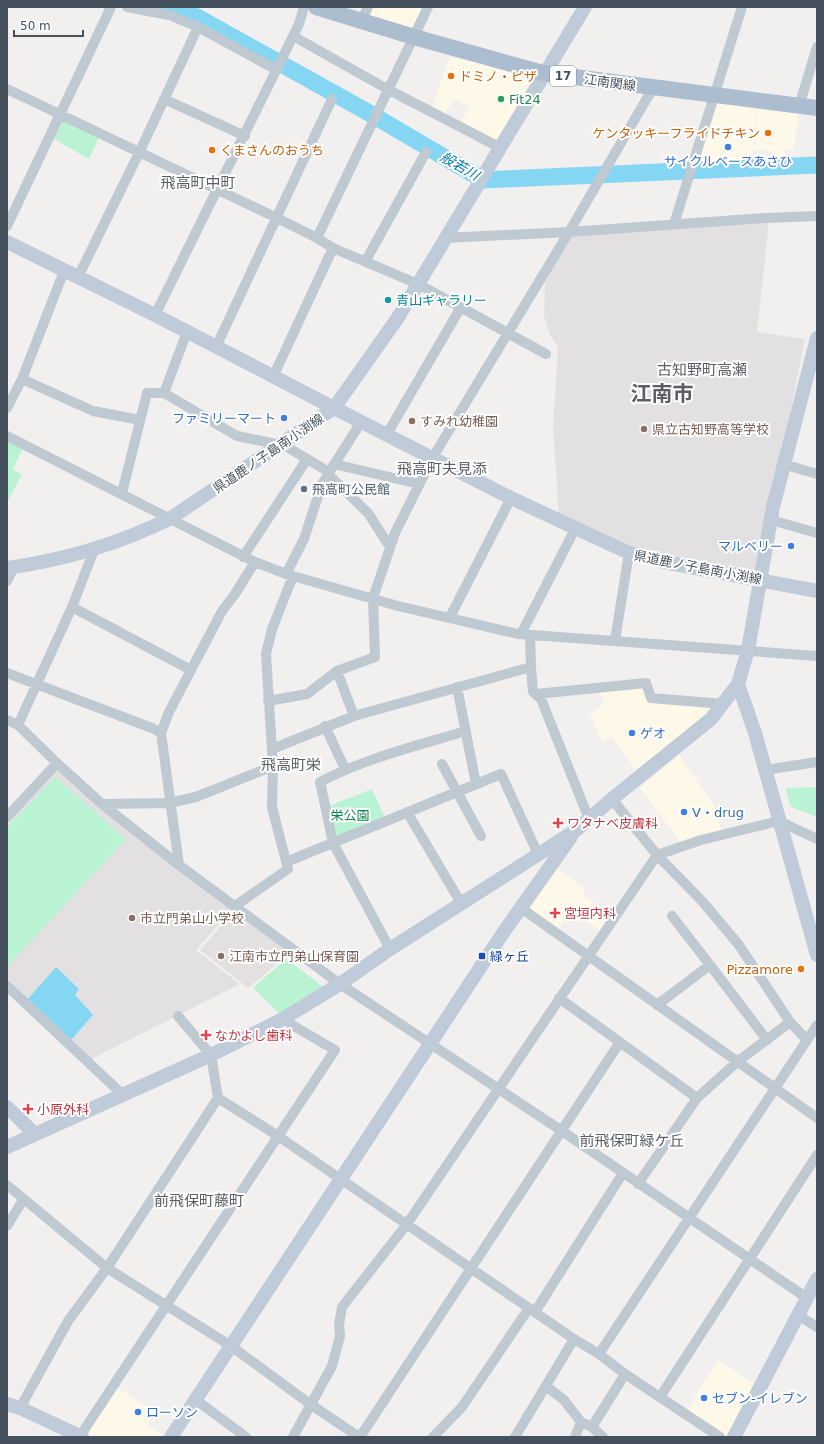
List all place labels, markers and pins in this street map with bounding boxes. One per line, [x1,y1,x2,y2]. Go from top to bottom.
place label: ドミノ・ピザ [459,69,537,84]
marker: ドミノ・ピザ [446,71,456,81]
place label: Fit24 [509,92,541,107]
marker: Fit24 [496,94,506,104]
place label: ケンタッキーフライドチキン [593,126,760,141]
marker: ケンタッキーフライドチキン [763,128,773,138]
marker: サイクルベースあさひ [723,142,733,152]
place label: くまさんのおうち [220,143,324,158]
marker: くまさんのおうち [207,145,217,155]
place label: サイクルベースあさひ [664,154,792,169]
place label: 青山ギャラリー [396,293,487,308]
marker: 青山ギャラリー [383,295,393,305]
place label: ファミリーマート [172,411,276,426]
marker: ファミリーマート [279,413,289,423]
place label: すみれ幼稚園 [420,414,498,429]
marker: すみれ幼稚園 [407,416,417,426]
place label: 県立古知野高等学校 [652,422,769,437]
marker: 県立古知野高等学校 [639,424,649,434]
place label: 飛高町公民館 [312,482,390,497]
marker: 飛高町公民館 [299,484,309,494]
place label: マルベリー [718,539,783,554]
marker: マルベリー [786,541,796,551]
place label: ゲオ [640,726,666,741]
marker: ゲオ [627,728,637,738]
place label: V・drug [692,805,744,820]
marker: V・drug [679,807,689,817]
place label: ワタナベ皮膚科 [567,816,658,831]
marker: ワタナベ皮膚科 [552,817,564,829]
place label: 宮垣内科 [564,906,616,921]
marker: 宮垣内科 [549,907,561,919]
place label: 市立門弟山小学校 [140,911,244,926]
marker: 市立門弟山小学校 [127,913,137,923]
place label: 江南市立門弟山保育園 [229,949,359,964]
place label: 緑ヶ丘 [490,949,529,964]
marker: 江南市立門弟山保育園 [216,951,226,961]
marker: 緑ヶ丘 [477,951,487,961]
place label: Pizzamore [727,962,793,977]
marker: Pizzamore [796,964,806,974]
place label: なかよし歯科 [215,1028,292,1043]
marker: なかよし歯科 [200,1029,212,1041]
place label: 小原外科 [37,1102,89,1117]
marker: 小原外科 [22,1103,34,1115]
place label: セブン-イレブン [712,1391,808,1406]
marker: セブン-イレブン [699,1393,709,1403]
place label: ローソン [146,1405,198,1420]
marker: ローソン [133,1407,143,1417]

